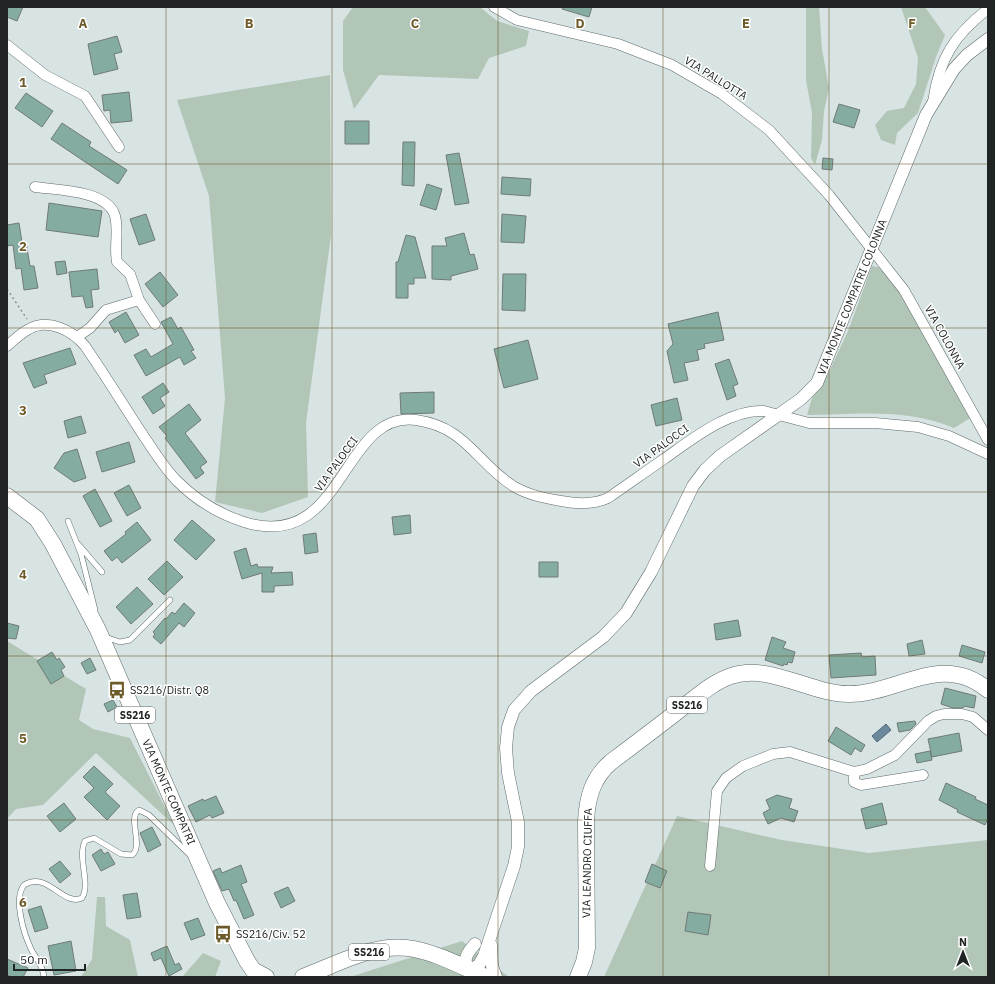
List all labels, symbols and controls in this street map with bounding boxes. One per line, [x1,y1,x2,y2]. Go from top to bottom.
text: A [79,15,88,32]
text: B [245,15,254,32]
text: C [411,15,420,32]
text: D [575,15,585,32]
text: E [742,15,750,32]
text: F [908,15,916,32]
street label: VIA PALLOTTA [682,53,750,103]
text: 1 [19,74,27,91]
street label: VIA MONTE COMPATRI COLONNA [814,217,890,377]
text: 2 [19,238,27,255]
street label: VIA COLONNA [922,303,968,371]
text: 3 [19,402,27,419]
street label: VIA PALOCCI [631,421,691,471]
street label: VIA PALOCCI [311,434,361,494]
text: 4 [19,566,27,583]
bus stop icon: SS216/Distr. Q8 [107,680,127,700]
place label: SS216/Distr. Q8 [130,683,209,697]
road number: SS216 [667,697,707,713]
road number: SS216 [115,707,155,723]
text: 5 [19,730,27,747]
street label: VIA MONTE COMPATRI [139,737,199,847]
street label: VIA LEANDRO CIUFFA [579,808,595,918]
text: 6 [19,894,27,911]
bus stop icon: SS216/Civ. 52 [213,924,233,944]
place label: SS216/Civ. 52 [236,927,306,941]
north arrow [943,932,983,972]
text: N [959,935,967,949]
road number: SS216 [349,944,389,960]
scale bar [14,946,85,972]
text: 50 m [20,952,48,967]

